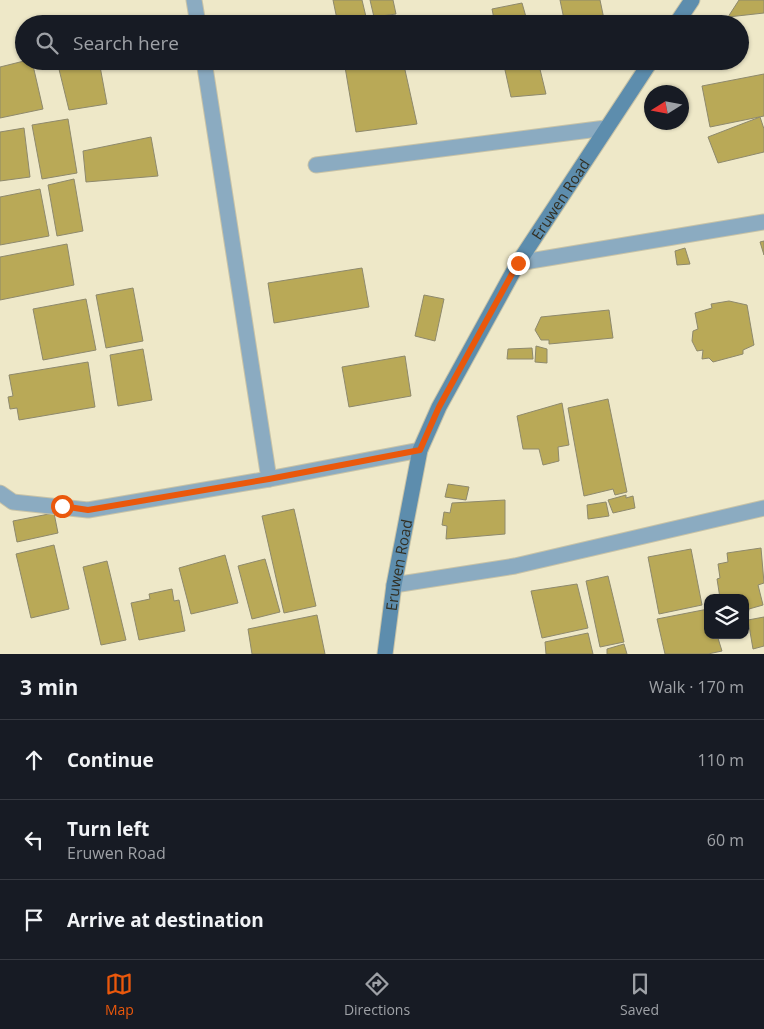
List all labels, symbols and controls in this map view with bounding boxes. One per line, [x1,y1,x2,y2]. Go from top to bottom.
search box [15,15,749,70]
icon: search [33,29,61,57]
text: Search here [73,30,179,56]
north arrow [644,85,689,130]
street label: Eruwen Road [526,155,594,243]
route end [507,252,530,275]
route start [51,495,74,518]
street label: Eruwen Road [381,518,416,612]
map controls [704,594,749,639]
button: layers [704,594,749,639]
text: 3 min [20,673,78,701]
text: Walk · 170 m [649,676,744,698]
icon: ahead [20,746,48,774]
text: Continue [67,747,154,773]
text: 110 m [698,749,744,771]
text: Turn left [67,816,149,842]
icon: left [20,826,48,854]
text: 60 m [707,829,744,851]
text: Eruwen Road [67,842,166,864]
icon: arrive [20,906,48,934]
text: Arrive at destination [67,907,264,933]
tab: Map [105,970,134,1019]
tab: Directions [344,970,410,1019]
tab: Saved [620,970,659,1019]

